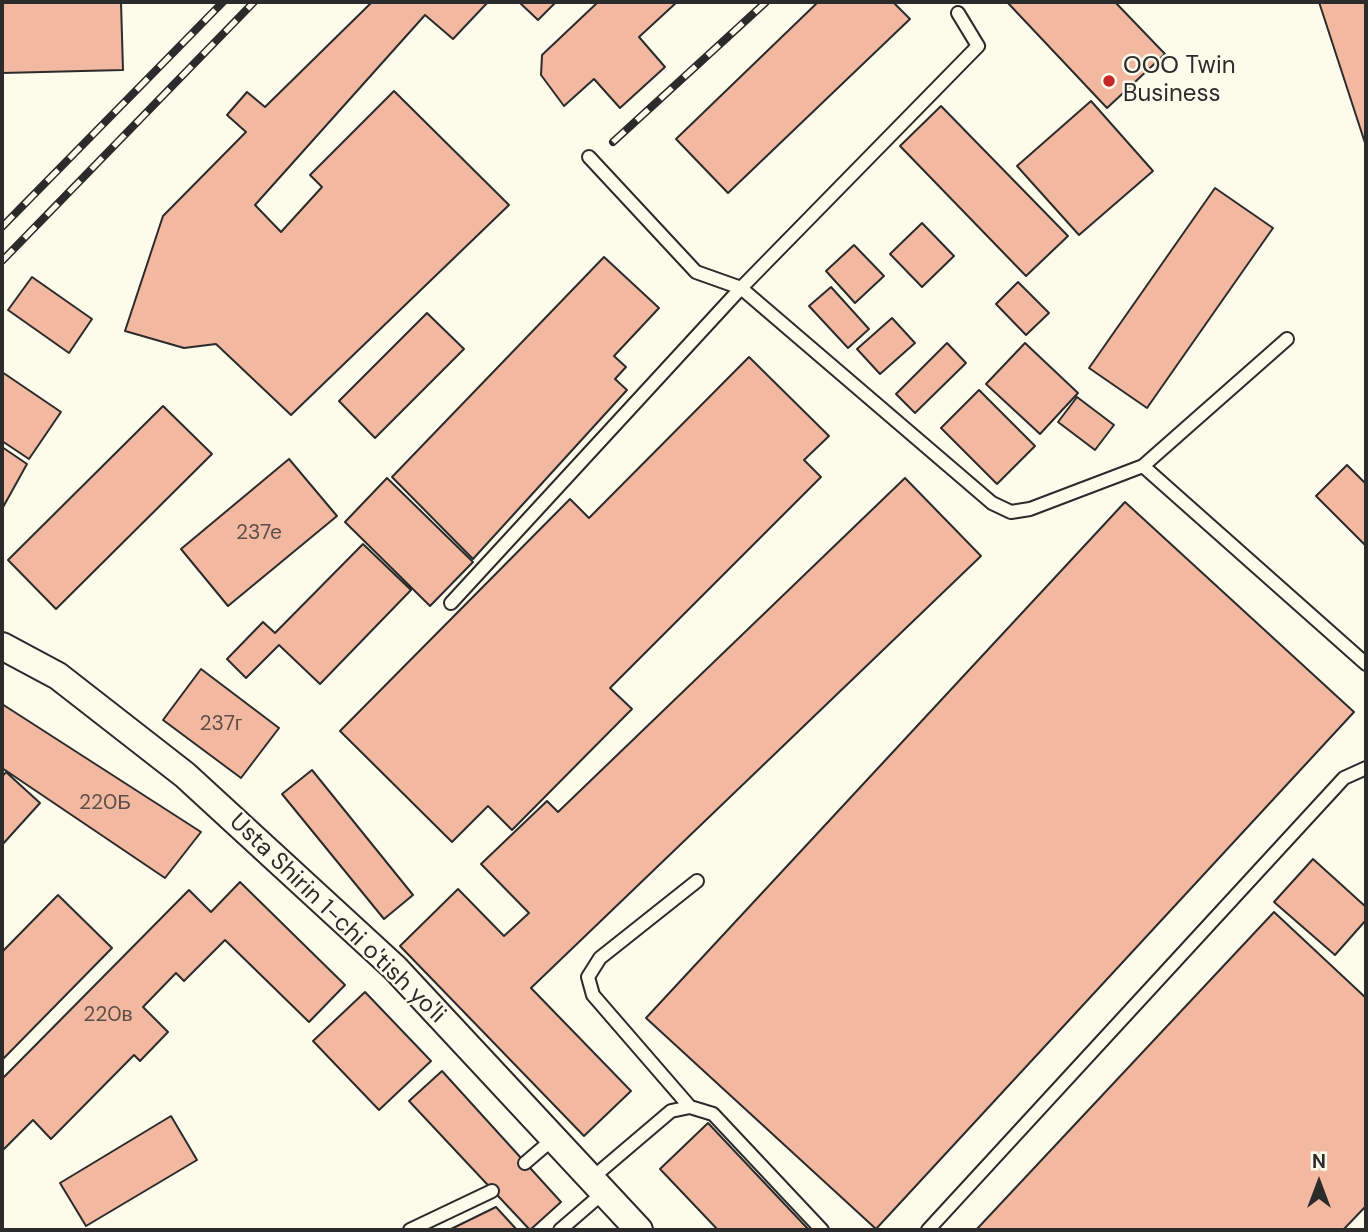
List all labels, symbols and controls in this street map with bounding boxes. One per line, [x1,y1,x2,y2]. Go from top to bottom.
place label: ООО Twin Business [1123,53,1235,109]
marker: ООО Twin Business [1101,73,1117,89]
house number: 237e [236,520,282,546]
house number: 237г [199,711,243,737]
house number: 220Б [79,790,131,816]
street label: Usta Shirin 1-chi o'tish yo'li [223,808,451,1030]
house number: 220в [83,1002,133,1028]
north arrow [1284,1148,1354,1218]
text: N [1312,1149,1326,1174]

